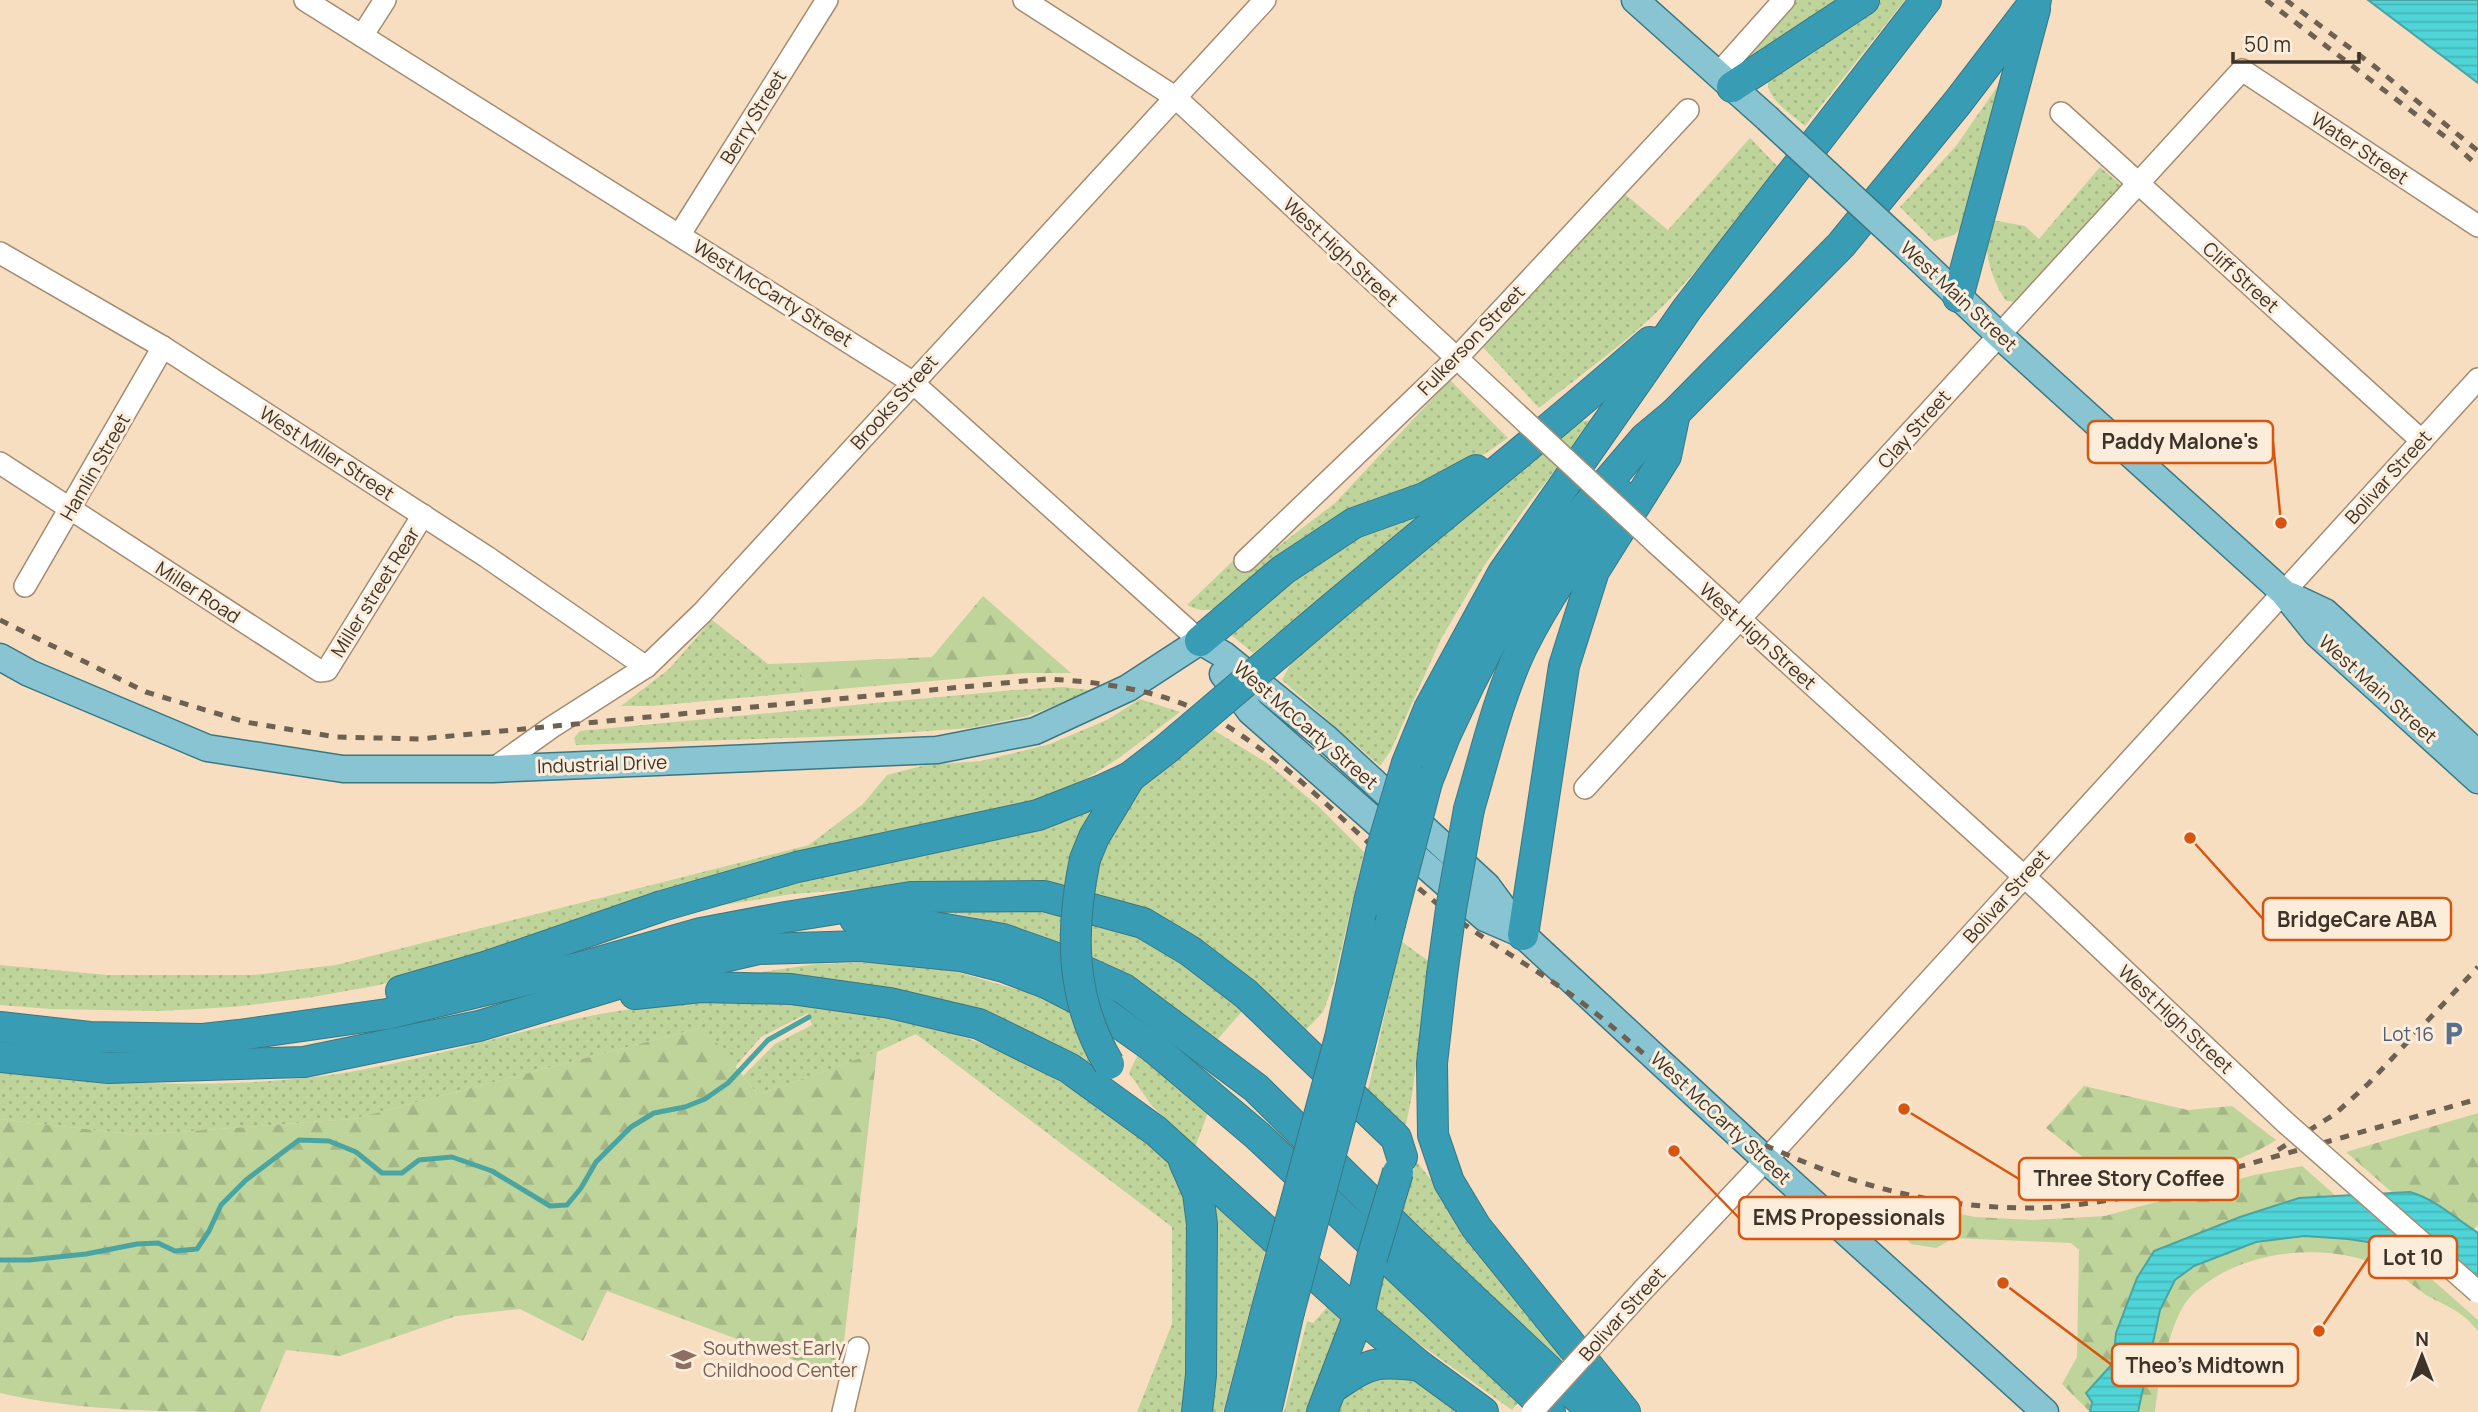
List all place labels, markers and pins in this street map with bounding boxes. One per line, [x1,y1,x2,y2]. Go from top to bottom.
callout: Paddy Malone's [2088,421,2273,463]
callout: BridgeCare ABA [2263,898,2451,940]
parking icon: Lot 16 [2440,1020,2468,1048]
place label: Lot 16 [2382,1021,2434,1047]
callout: Three Story Coffee [2019,1158,2238,1200]
callout: EMS Propessionals [1739,1197,1960,1239]
callout: Lot 10 [2369,1236,2457,1278]
place label: Southwest Early Childhood Center [703,1335,858,1383]
callout: Theo's Midtown [2112,1344,2298,1386]
school or university icon: Southwest Early Childhood Center [669,1345,697,1373]

